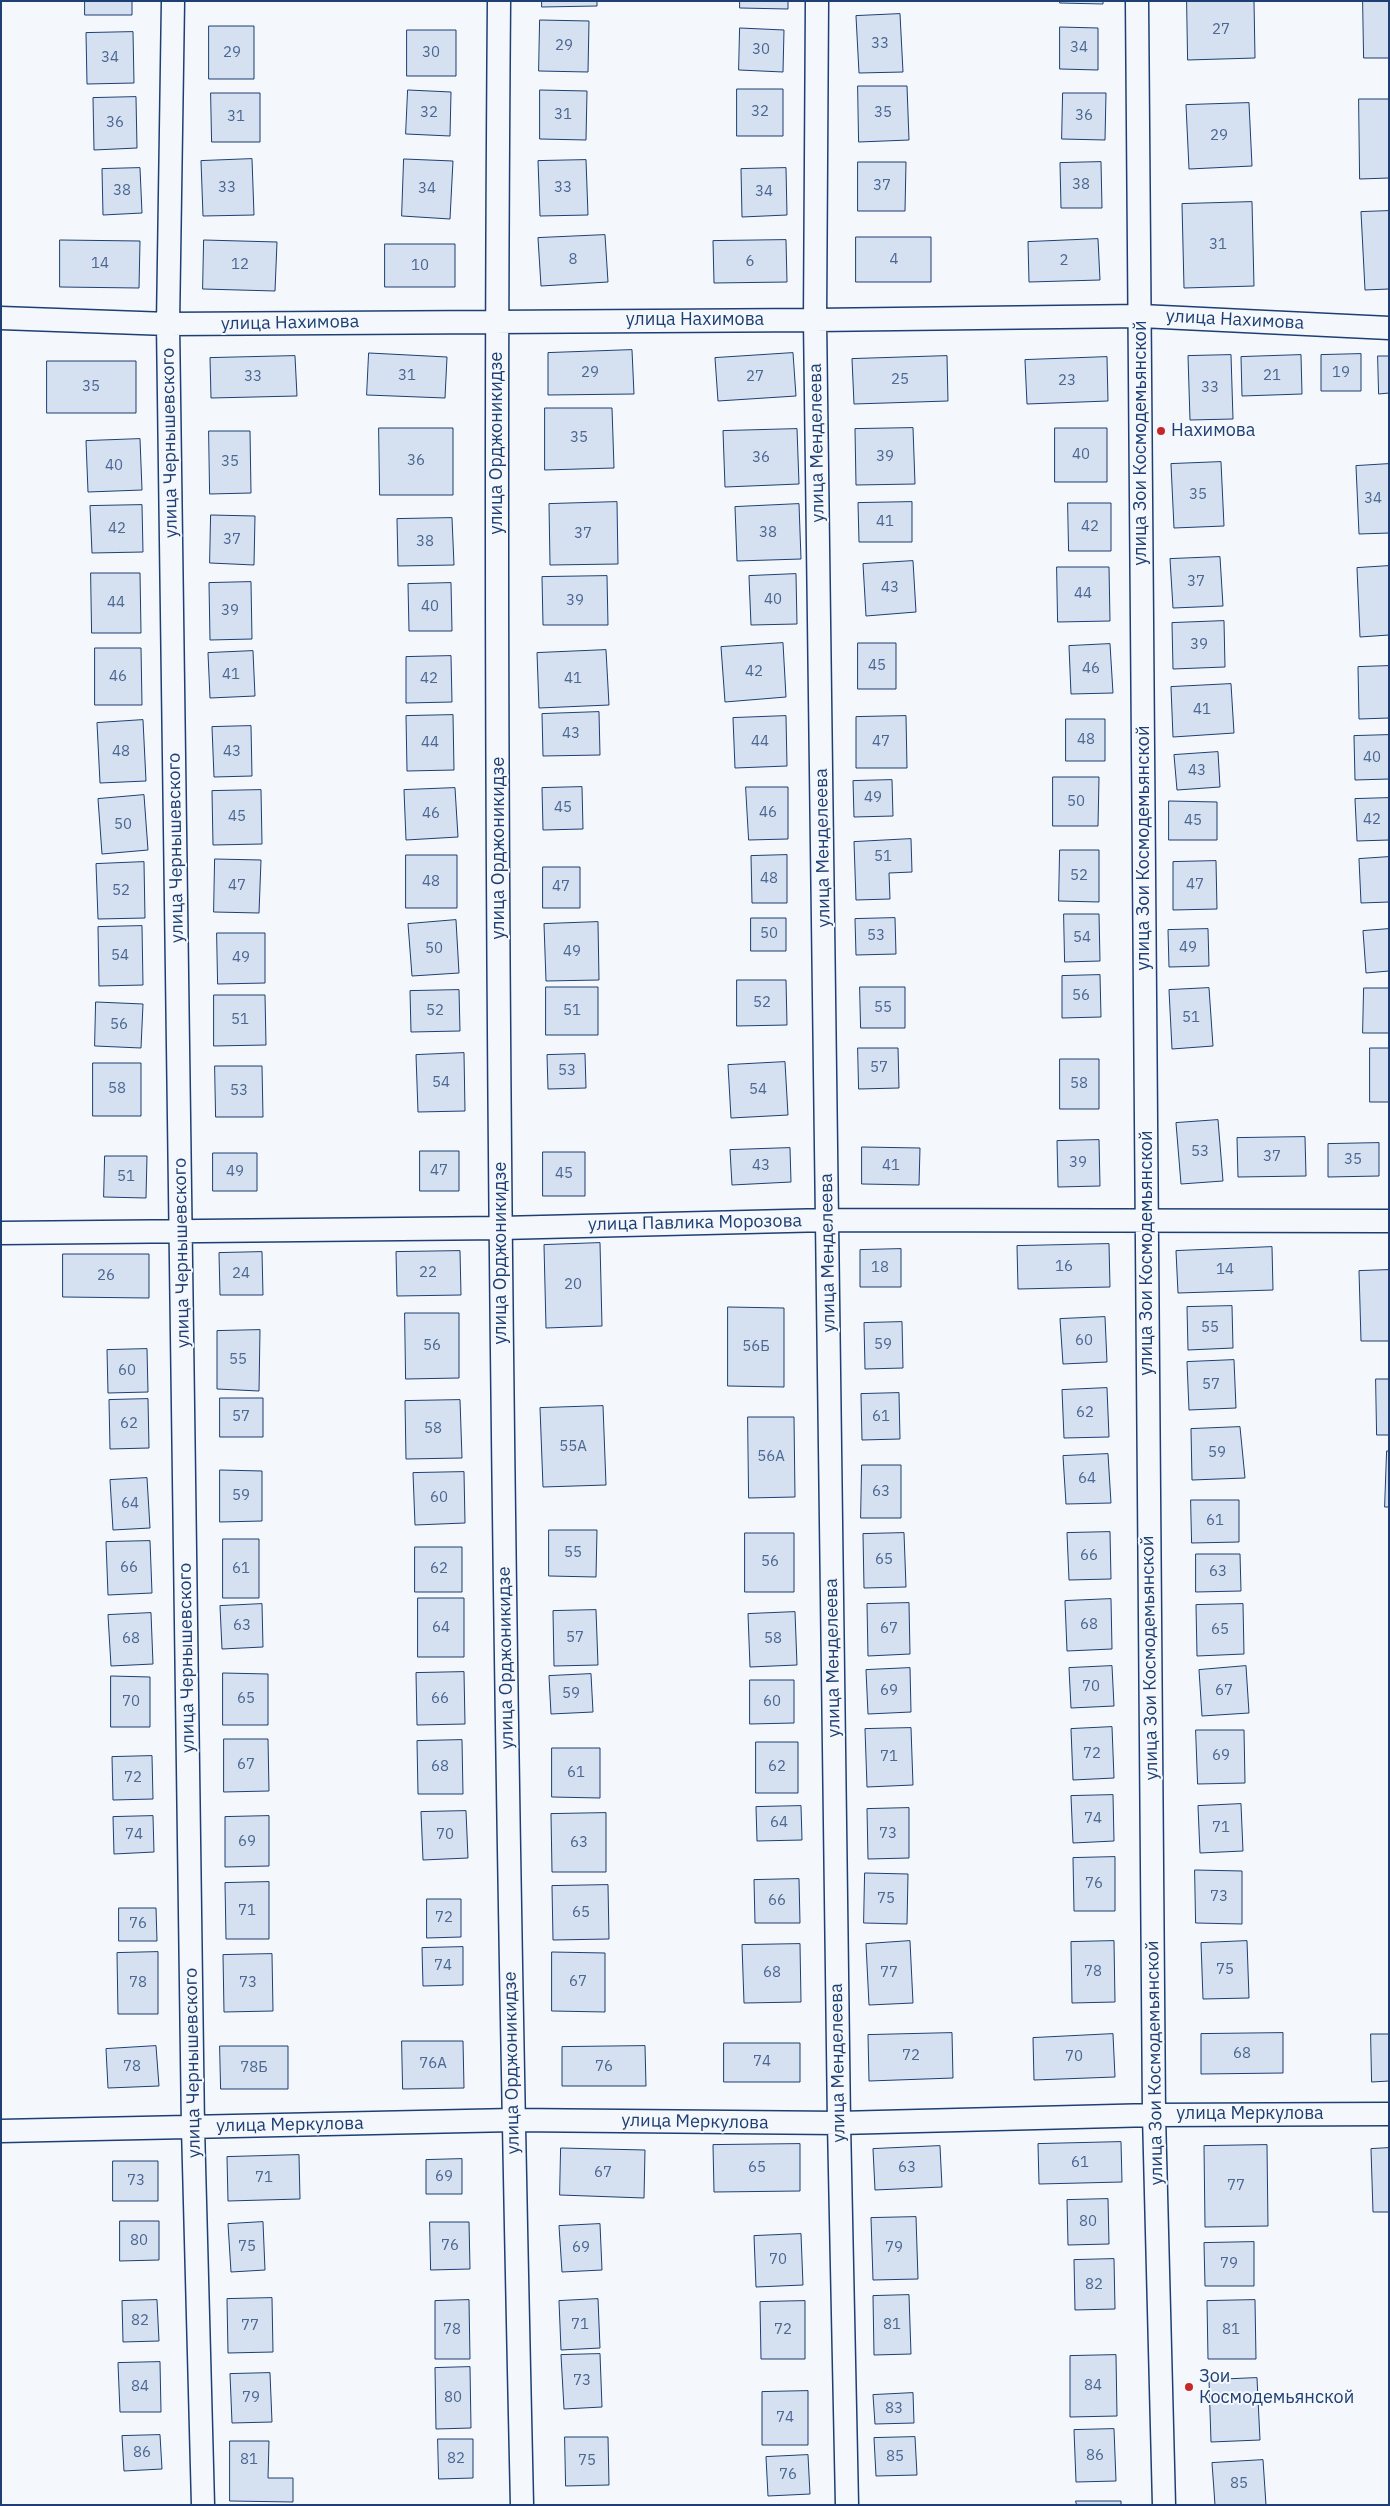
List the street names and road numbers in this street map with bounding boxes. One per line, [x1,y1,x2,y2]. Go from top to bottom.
street label: улица Нахимова [1165,306,1305,334]
street label: улица Нахимова [626,309,764,331]
street label: улица Нахимова [221,311,359,335]
street label: улица Зои Космодемьянской [1130,321,1152,565]
street label: улица Чернышевского [158,348,182,538]
street label: улица Орджоникидзе [486,352,508,534]
street label: улица Менделеева [805,363,829,523]
street label: улица Зои Космодемьянской [1133,726,1155,970]
street label: улица Чернышевского [164,753,188,943]
street label: улица Орджоникидзе [488,757,510,939]
street label: улица Менделеева [811,768,835,928]
street label: улица Зои Космодемьянской [1136,1131,1158,1375]
street label: улица Чернышевского [170,1158,194,1348]
street label: улица Орджоникидзе [490,1162,512,1344]
street label: улица Менделеева [816,1173,840,1333]
street label: улица Павлика Морозова [588,1210,802,1236]
street label: улица Зои Космодемьянской [1137,1535,1163,1781]
street label: улица Чернышевского [175,1563,199,1753]
street label: улица Орджоникидзе [494,1566,518,1750]
street label: улица Менделеева [821,1578,845,1738]
street label: улица Зои Космодемьянской [1142,1940,1168,2186]
street label: улица Чернышевского [181,1968,205,2158]
street label: улица Орджоникидзе [500,1971,524,2155]
street label: улица Менделеева [826,1983,850,2143]
street label: улица Меркулова [1176,2103,1324,2125]
street label: улица Меркулова [621,2110,769,2134]
street label: улица Меркулова [216,2113,364,2137]

